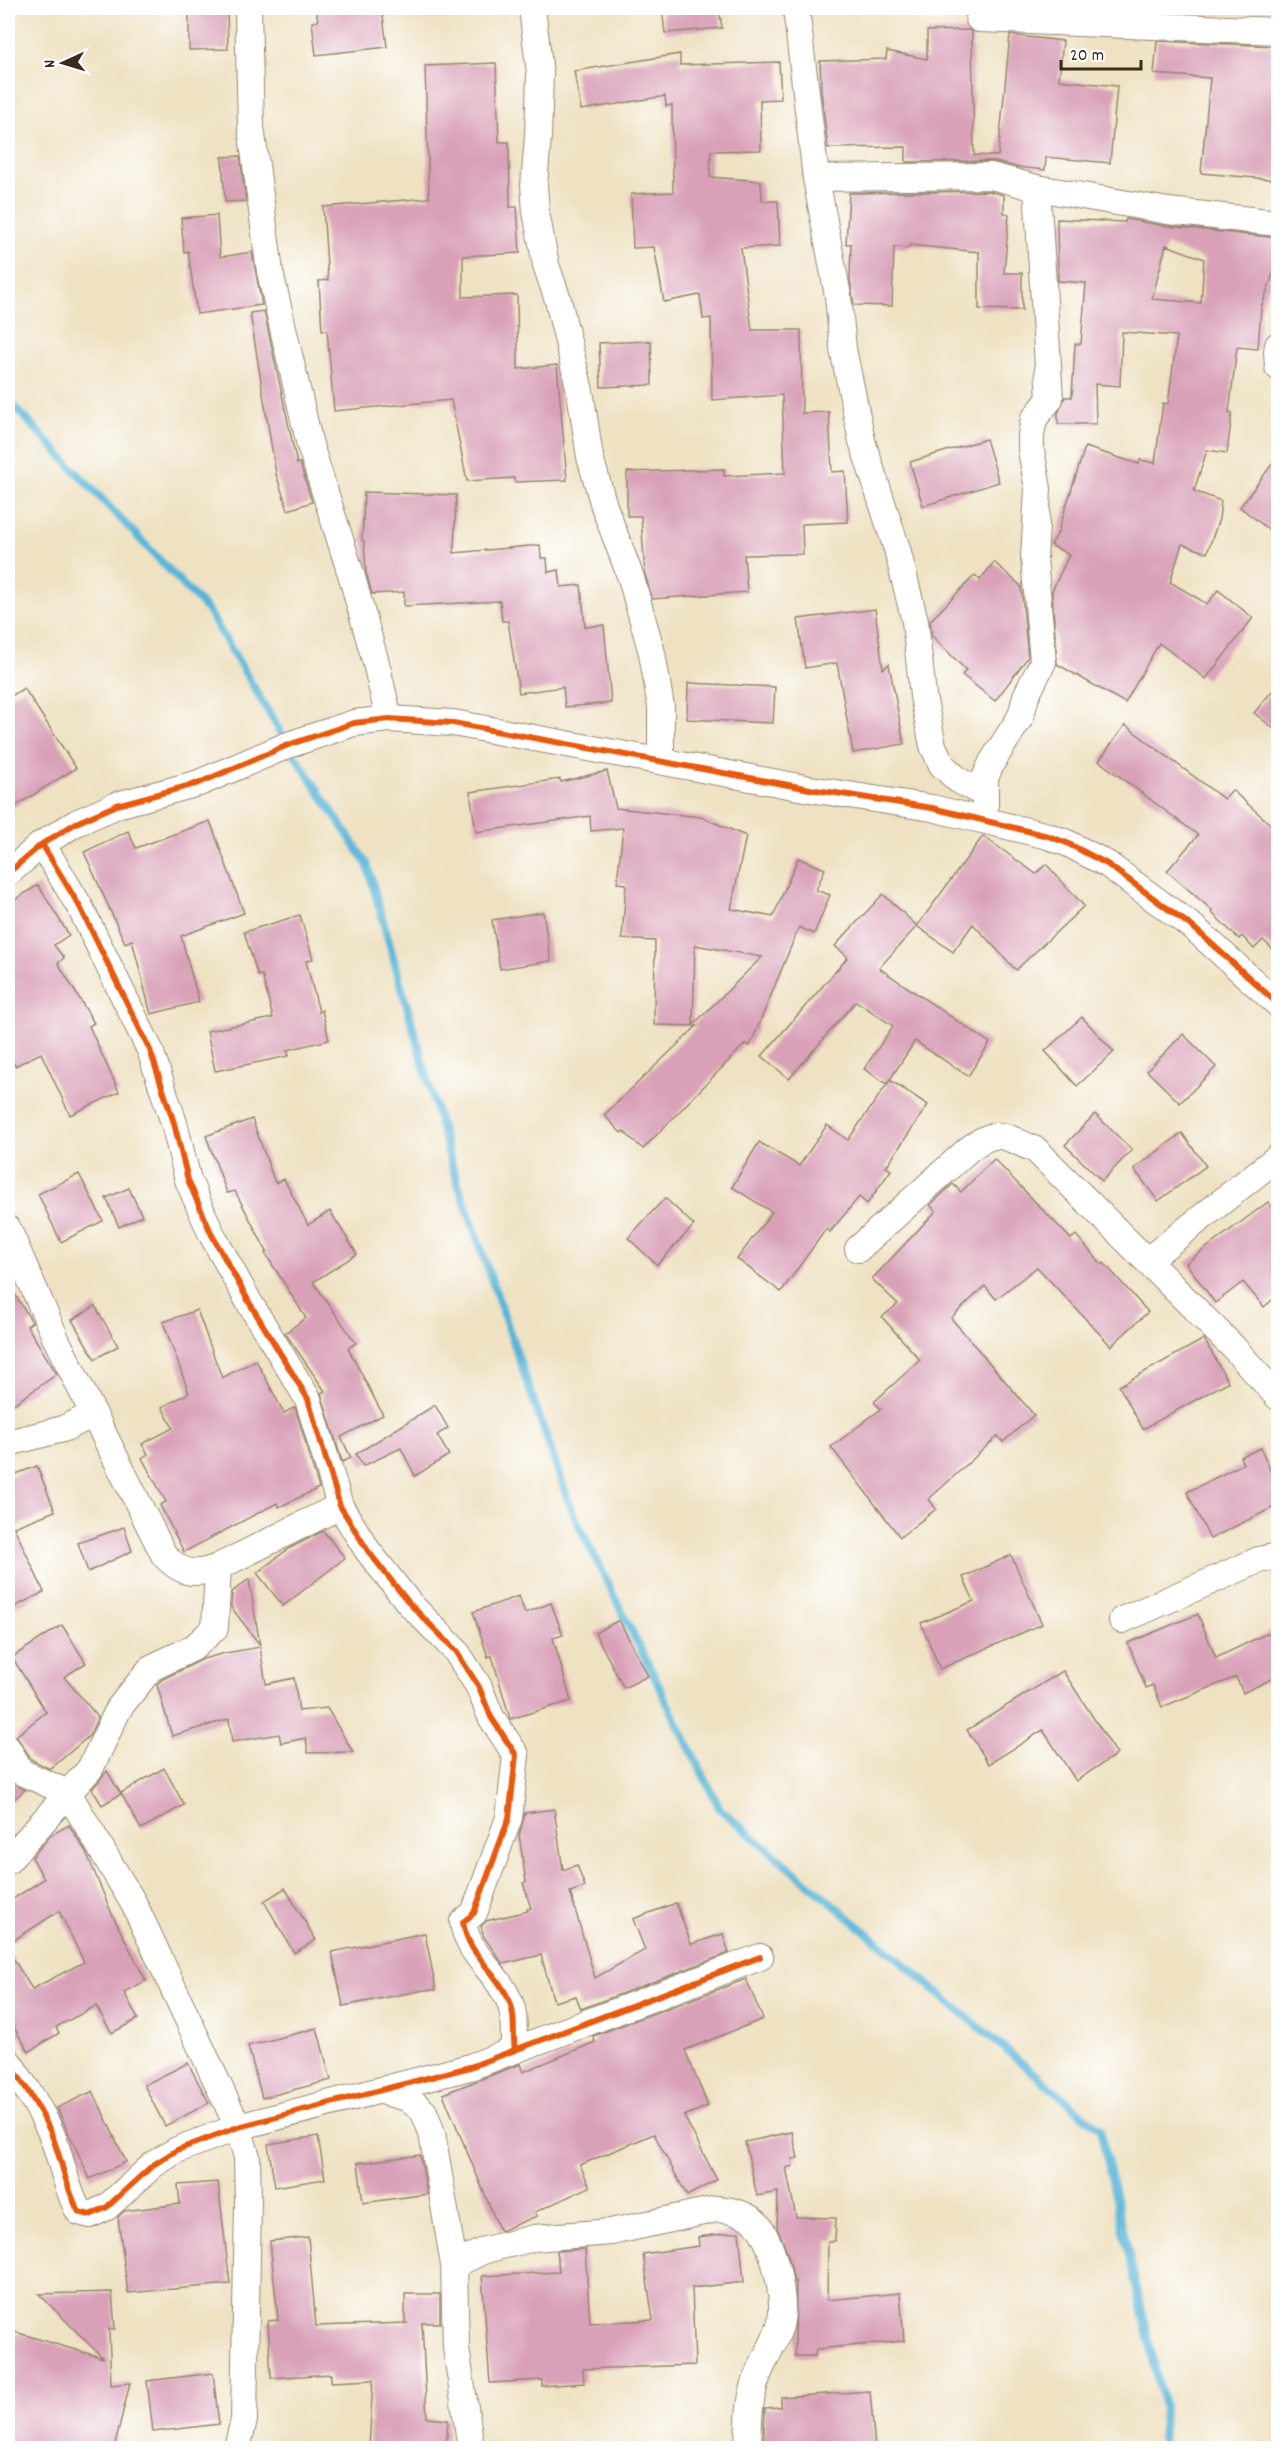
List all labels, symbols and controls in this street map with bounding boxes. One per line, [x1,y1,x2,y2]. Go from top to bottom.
north arrow [33,33,93,93]
scale bar [1061,33,1140,71]
text: 20 m [1070,44,1104,69]
text: N [39,59,62,69]

